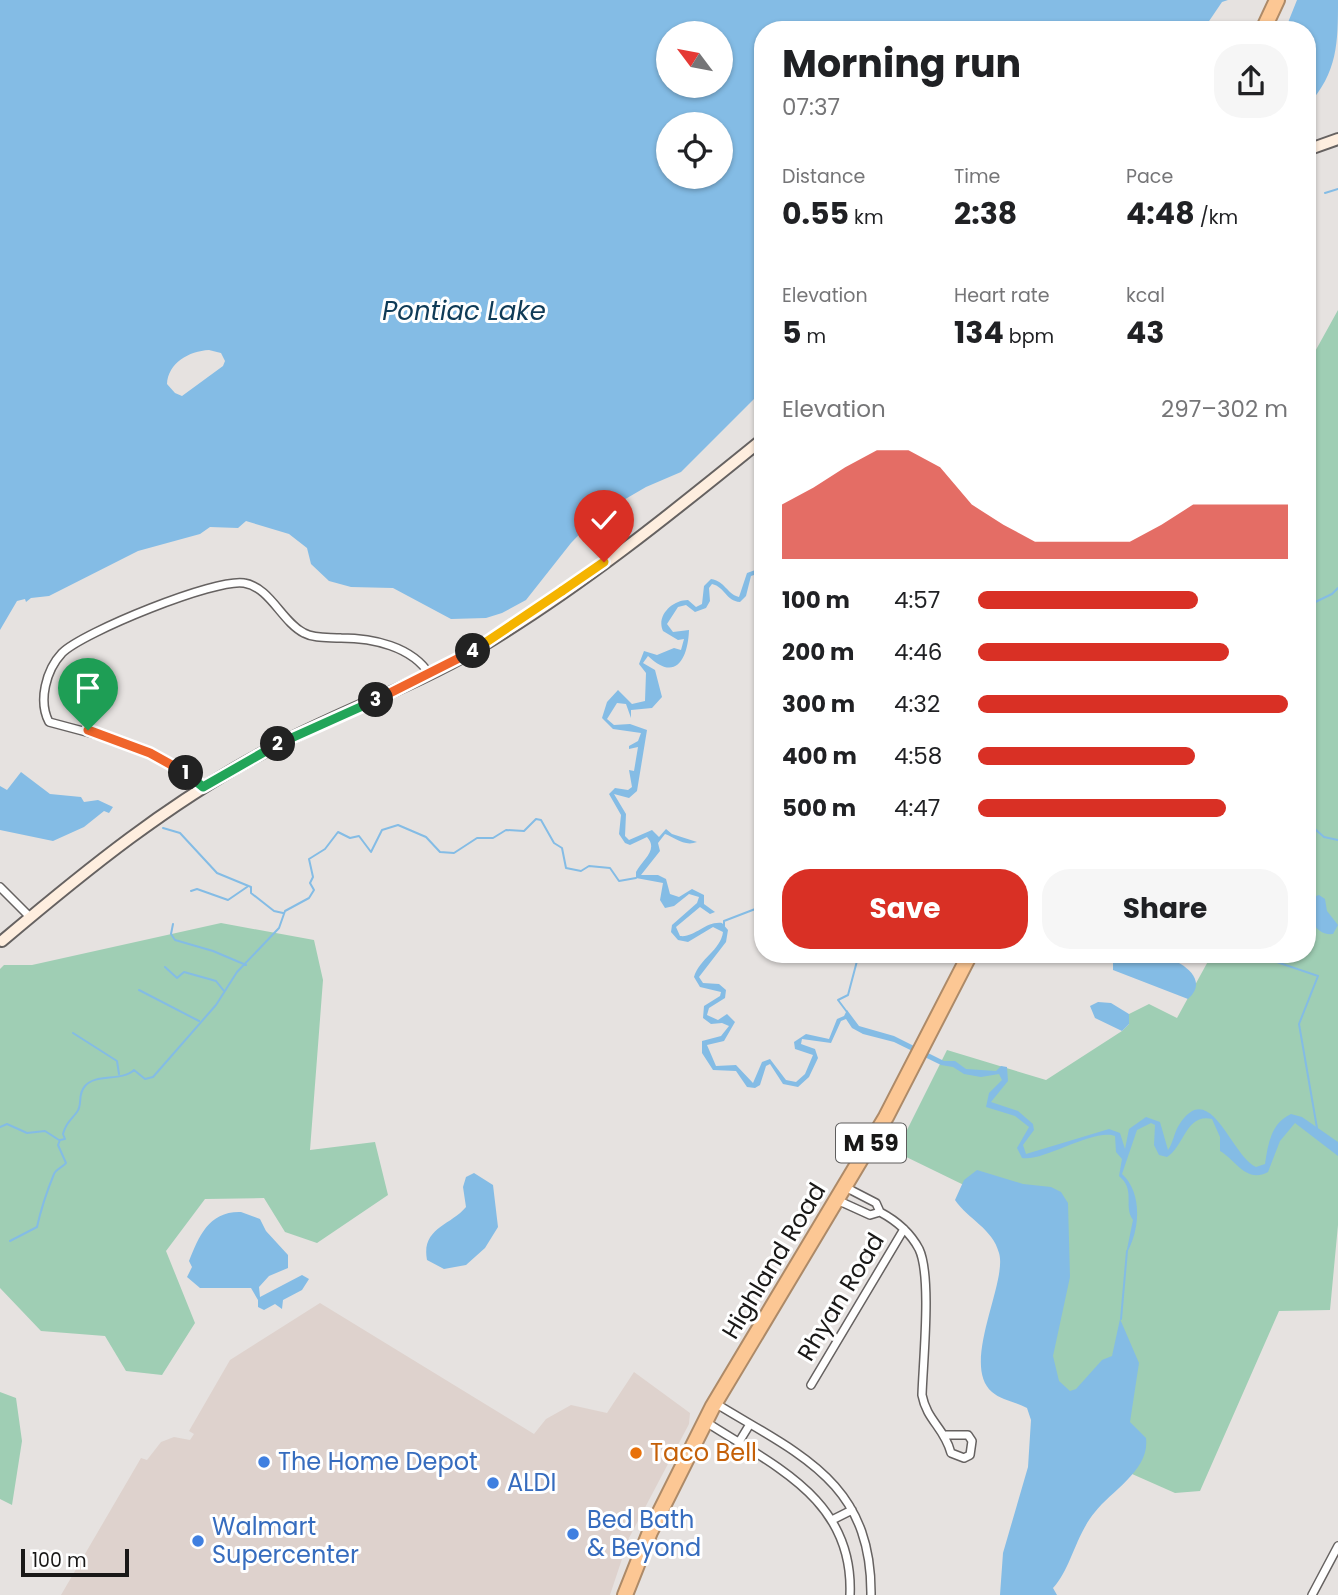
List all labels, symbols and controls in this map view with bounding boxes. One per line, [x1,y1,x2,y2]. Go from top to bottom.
north arrow [656,21,733,98]
map controls [656,21,733,189]
text: Morning run [782,37,1021,90]
button: share [1214,44,1288,118]
text: 07:37 [782,91,840,123]
button: locate [656,112,733,189]
text: Distance [782,163,865,190]
text: Time [954,163,1000,190]
text: Pace [1126,163,1173,190]
text: 0.55 [782,192,849,235]
text: 2:38 [954,192,1017,235]
text: 4:48 [1126,192,1195,235]
text: km [849,204,883,231]
text: /km [1195,204,1238,231]
text: Elevation [782,282,868,309]
text: Heart rate [954,282,1049,309]
text: kcal [1126,282,1165,309]
water label: Pontiac Lake [382,293,546,329]
text: 5 [782,311,802,354]
text: 134 [954,311,1004,354]
text: 43 [1126,311,1164,354]
text: m [802,323,826,350]
text: bpm [1004,323,1054,350]
text: Elevation [782,393,886,425]
text: 297–302 m [1161,393,1288,425]
pin [574,490,634,562]
icon: check [585,501,623,539]
text: 100 m [782,584,850,616]
text: 4:57 [894,584,940,616]
pin: 4 [456,634,490,668]
text: 200 m [782,636,854,668]
text: 4:46 [894,636,942,668]
text: 4 [466,637,479,664]
pin [58,658,118,730]
icon: arrive [69,669,107,707]
pin: 3 [358,682,394,718]
text: 3 [370,686,381,713]
text: 300 m [782,688,855,720]
text: 4:32 [894,688,940,720]
pin: 2 [260,726,296,762]
text: 2 [272,730,283,757]
text: 400 m [782,740,857,772]
text: 4:58 [894,740,942,772]
pin: 1 [168,756,204,790]
text: 1 [182,759,189,786]
text: 500 m [782,792,856,824]
text: 4:47 [894,792,940,824]
button: Save [782,869,1028,949]
button: Share [1042,869,1288,949]
road number: M 59 [836,1124,906,1162]
street label: Highland Road [714,1177,833,1345]
street label: Rhyan Road [789,1227,892,1367]
place label: Taco Bell [650,1436,757,1469]
place label: The Home Depot [278,1445,478,1478]
marker: Taco Bell [628,1445,644,1461]
marker: The Home Depot [256,1454,272,1470]
place label: ALDI [507,1466,556,1499]
marker: ALDI [485,1475,501,1491]
place label: Bed Bath & Beyond [587,1503,701,1564]
place label: Walmart Supercenter [212,1510,359,1571]
marker: Bed Bath & Beyond [565,1526,581,1542]
marker: Walmart Supercenter [190,1533,206,1549]
scale bar [21,1546,130,1578]
text: 100 m [32,1547,87,1574]

